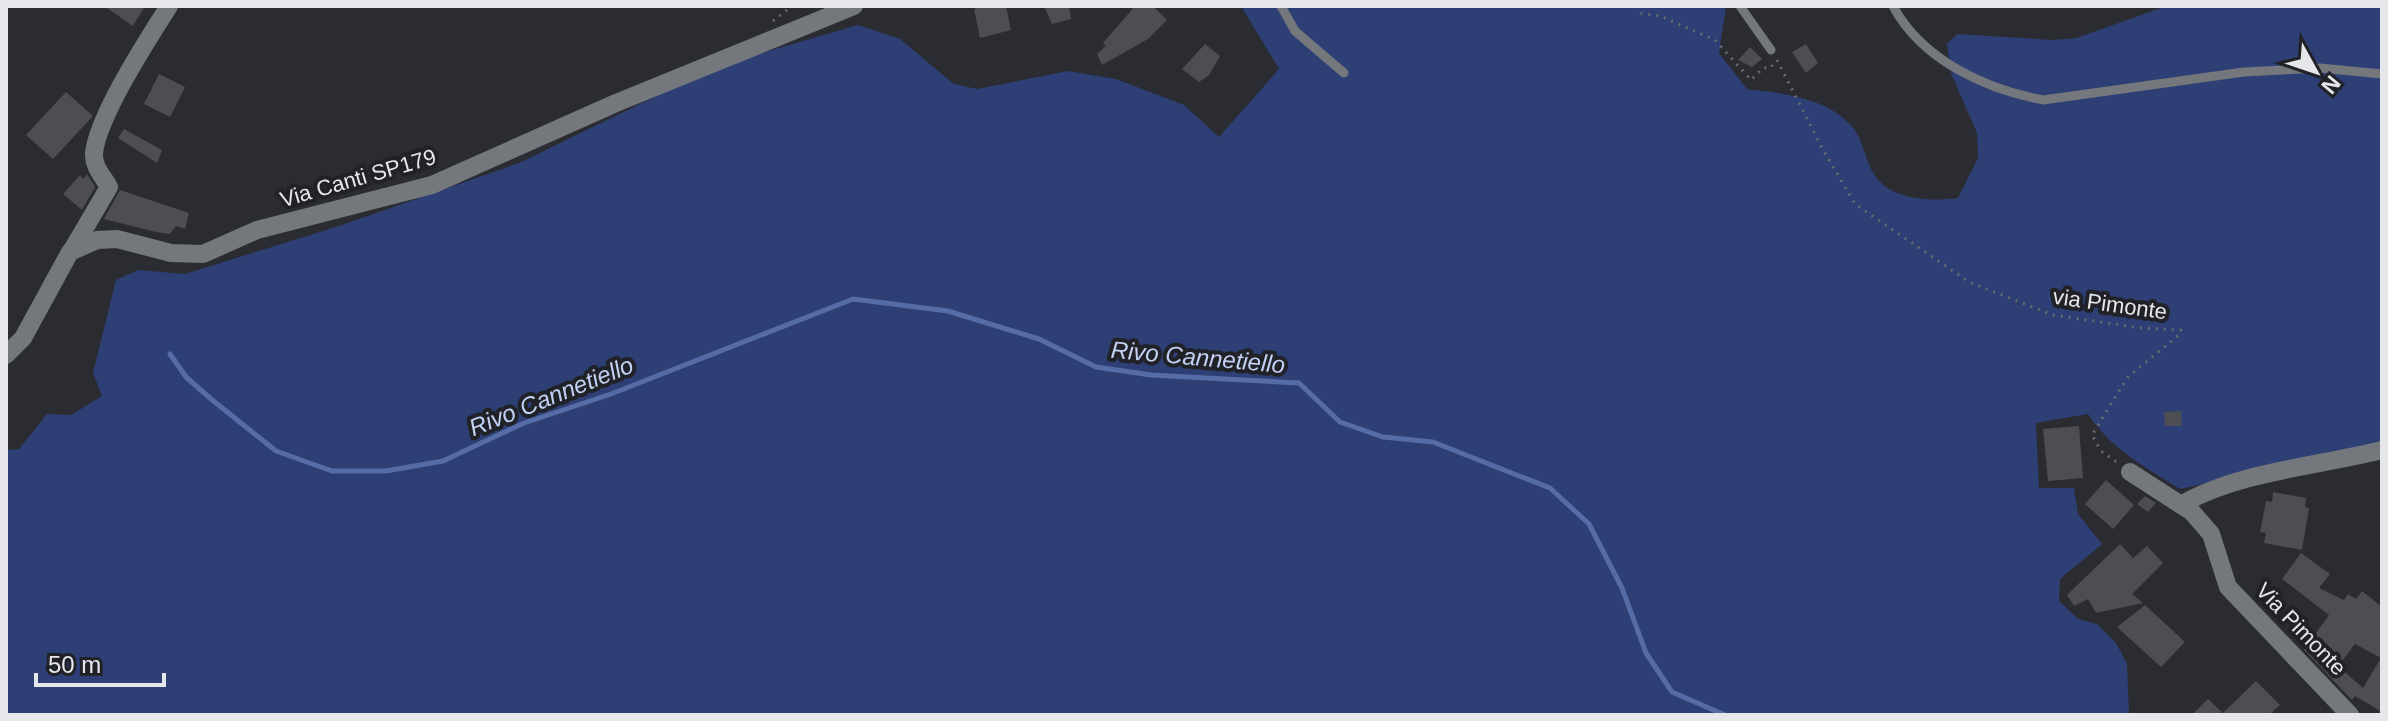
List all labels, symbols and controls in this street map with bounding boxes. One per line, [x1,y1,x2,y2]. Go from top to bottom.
north arrow [2276,32,2356,112]
text: N [2316,70,2346,99]
street label: Via Canti SP179 [277,144,439,212]
street label: via Pimonte [2051,284,2169,324]
water label: Rivo Cannetiello [1110,336,1286,378]
water label: Rivo Cannetiello [465,351,637,441]
street label: Via Pimonte [2251,578,2351,680]
scale bar [36,637,164,687]
text: 50 m [48,651,101,678]

